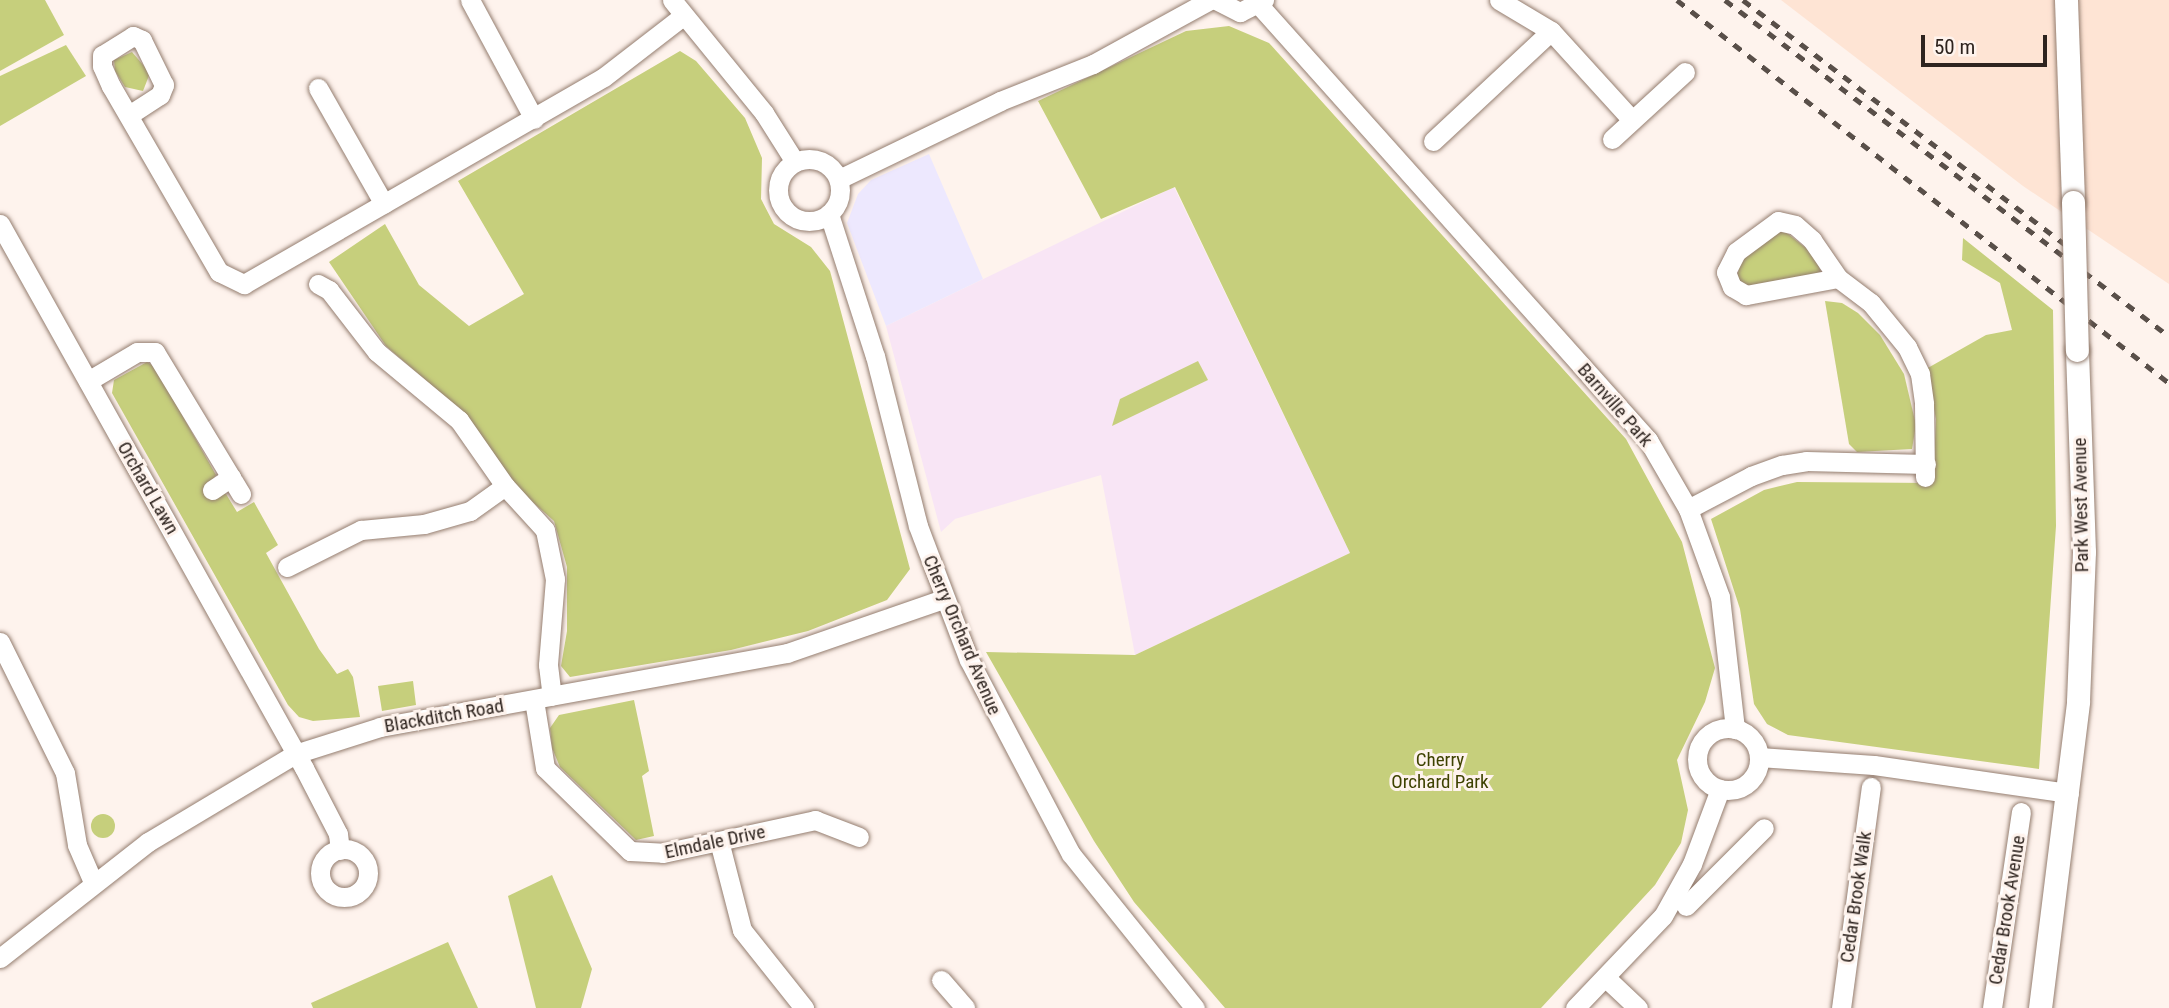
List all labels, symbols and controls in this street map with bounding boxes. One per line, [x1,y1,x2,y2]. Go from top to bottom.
scale bar [1924,21,2050,65]
text: 50 m [1934,35,1975,59]
street label: Barnville Park [1573,359,1657,451]
street label: Park West Avenue [2068,437,2094,573]
street label: Orchard Lawn [112,438,184,538]
street label: Cherry Orchard Avenue [918,552,1006,718]
street label: Blackditch Road [383,694,505,738]
park label: Cherry Orchard Park [1391,749,1489,793]
street label: Elmdale Drive [663,820,767,864]
street label: Cedar Brook Walk [1835,830,1877,964]
street label: Cedar Brook Avenue [1984,834,2030,986]

